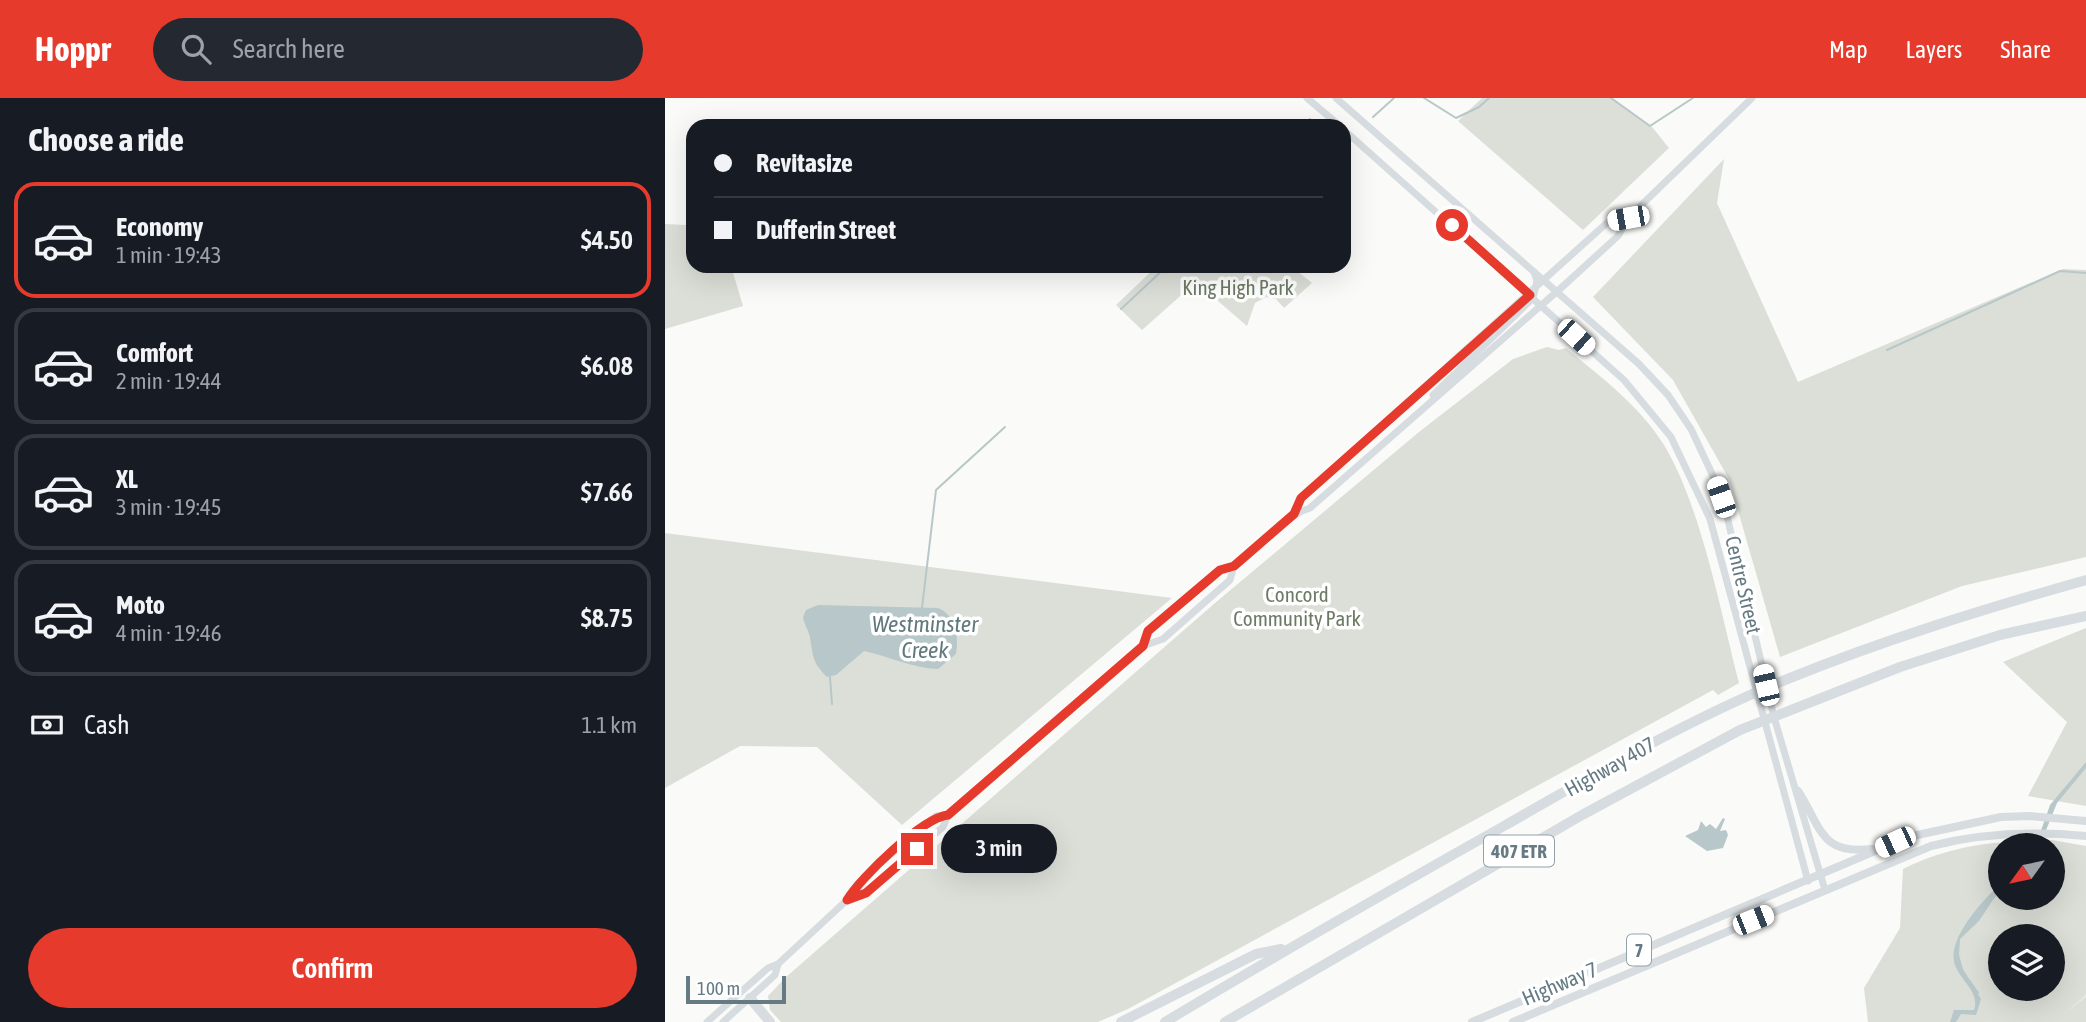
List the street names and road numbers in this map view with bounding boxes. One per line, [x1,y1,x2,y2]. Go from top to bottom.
street label: Centre Street [1721,533,1767,636]
street label: Highway 407 [1560,732,1659,801]
road number: 407 ETR [1484,836,1554,866]
road number: 7 [1627,934,1651,965]
street label: Highway 7 [1518,956,1601,1010]

